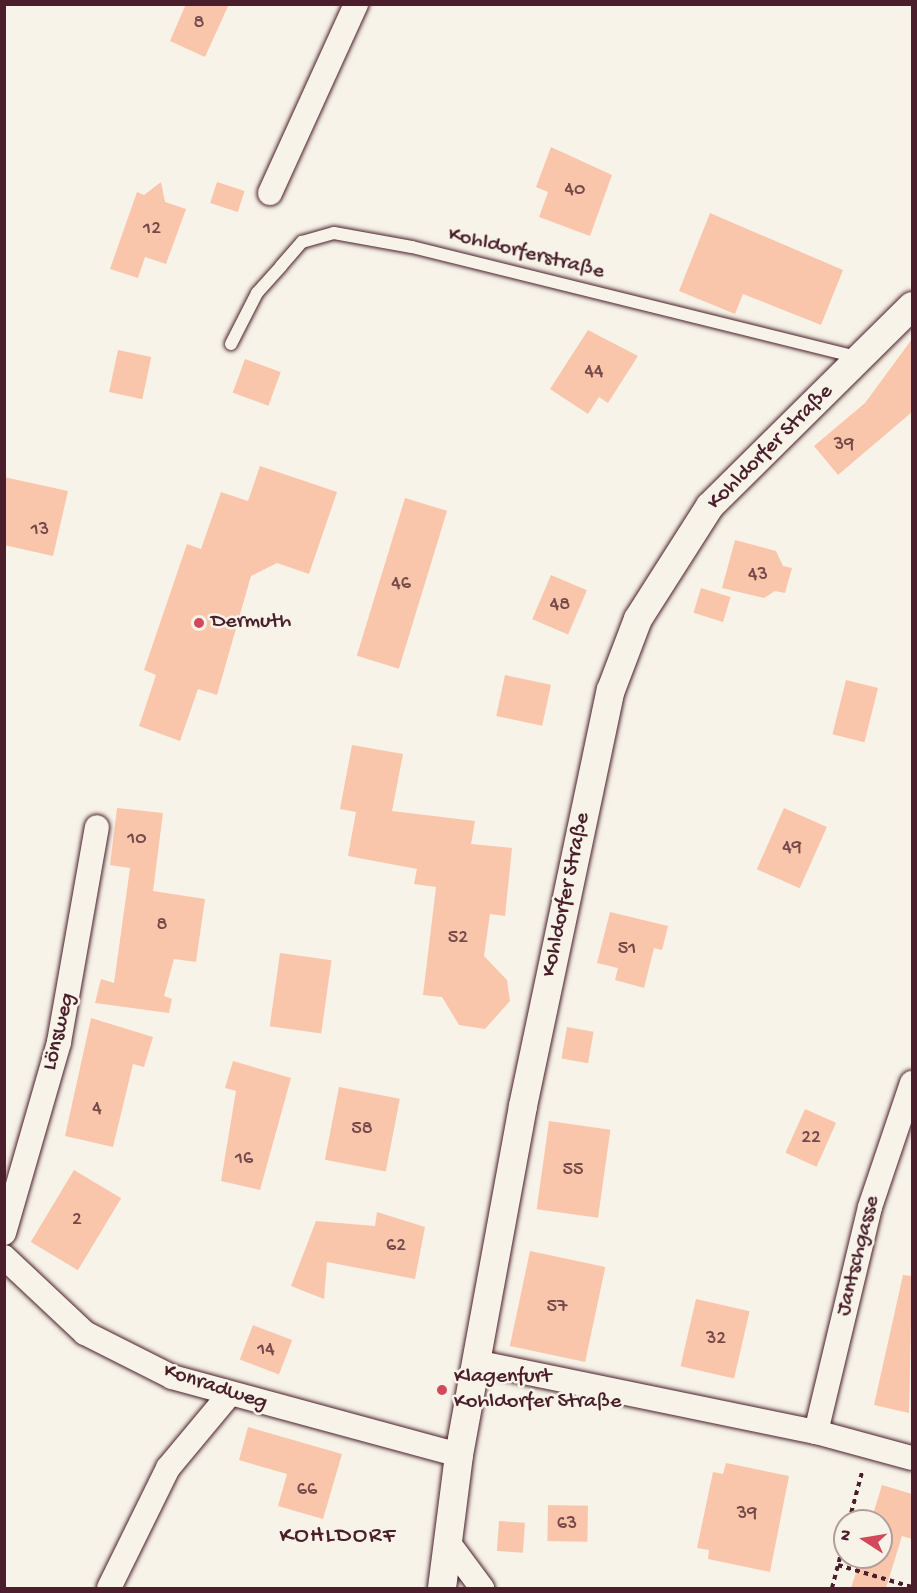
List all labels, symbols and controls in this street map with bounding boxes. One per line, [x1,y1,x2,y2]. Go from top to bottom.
house number: 8 [194,11,204,35]
house number: 40 [565,178,585,202]
house number: 12 [143,217,161,241]
street label: Kohldorferstraße [445,222,607,286]
house number: 44 [585,360,603,384]
street label: Kohldorfer Straße [703,380,839,516]
house number: 39 [834,433,854,457]
house number: 13 [31,518,49,542]
house number: 43 [748,563,768,587]
house number: 46 [391,572,411,596]
house number: 48 [550,593,570,617]
place label: Dermuth [211,610,291,636]
marker: Dermuth [192,616,206,630]
street label: Kohldorfer Straße [537,810,597,980]
house number: 10 [127,827,147,851]
house number: 49 [782,836,802,860]
house number: 8 [157,913,167,937]
house number: 52 [448,926,468,950]
house number: 51 [618,937,636,961]
street label: Lönsweg [38,991,82,1073]
house number: 4 [92,1097,102,1121]
house number: 58 [351,1117,373,1141]
house number: 22 [801,1126,821,1150]
house number: 16 [235,1147,253,1171]
house number: 55 [562,1158,584,1182]
street label: Jantschgasse [831,1193,887,1319]
house number: 2 [72,1208,82,1232]
house number: 62 [386,1234,406,1258]
house number: 57 [547,1295,567,1319]
house number: 32 [706,1327,726,1351]
house number: 14 [257,1338,275,1362]
street label: Konradweg [160,1359,270,1417]
place label: Klagenfurt Kohldorfer Straße [454,1364,621,1416]
marker: Klagenfurt Kohldorfer Straße [435,1383,449,1397]
house number: 66 [297,1478,317,1502]
house number: 39 [737,1502,757,1526]
north arrow [833,1509,893,1569]
house number: 63 [557,1512,577,1536]
district label: KOHLDORF [279,1523,397,1551]
text: N [836,1528,857,1543]

